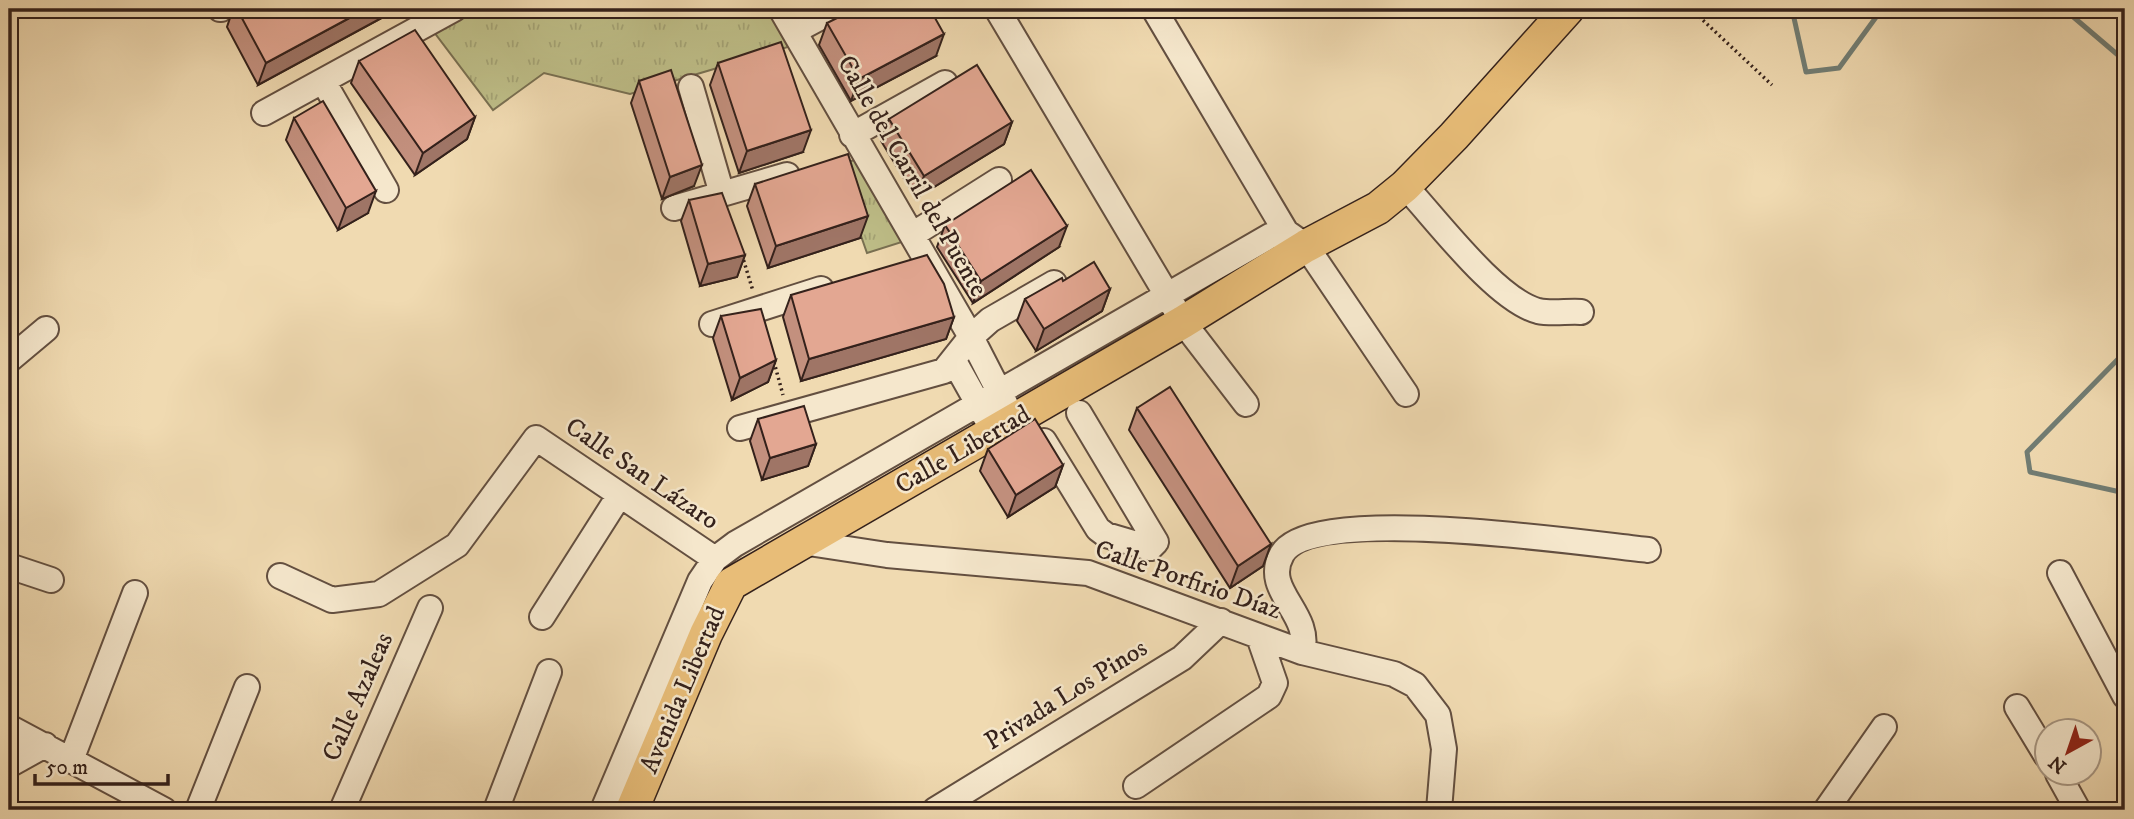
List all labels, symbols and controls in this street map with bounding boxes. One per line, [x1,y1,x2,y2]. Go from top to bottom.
street label: Calle del Carril del Puente [829,49,995,303]
street label: Calle Libertad [890,398,1036,502]
street label: Calle San Lázaro [559,410,725,538]
street label: Calle Porfirio Díaz [1091,533,1285,627]
street label: Avenida Libertad [633,601,733,779]
street label: Calle Azaleas [315,628,401,766]
street label: Privada Los Pinos [978,632,1154,758]
north arrow [2032,718,2102,788]
scale bar [35,742,168,786]
text: N [2044,750,2071,778]
text: 50 m [46,755,88,781]

